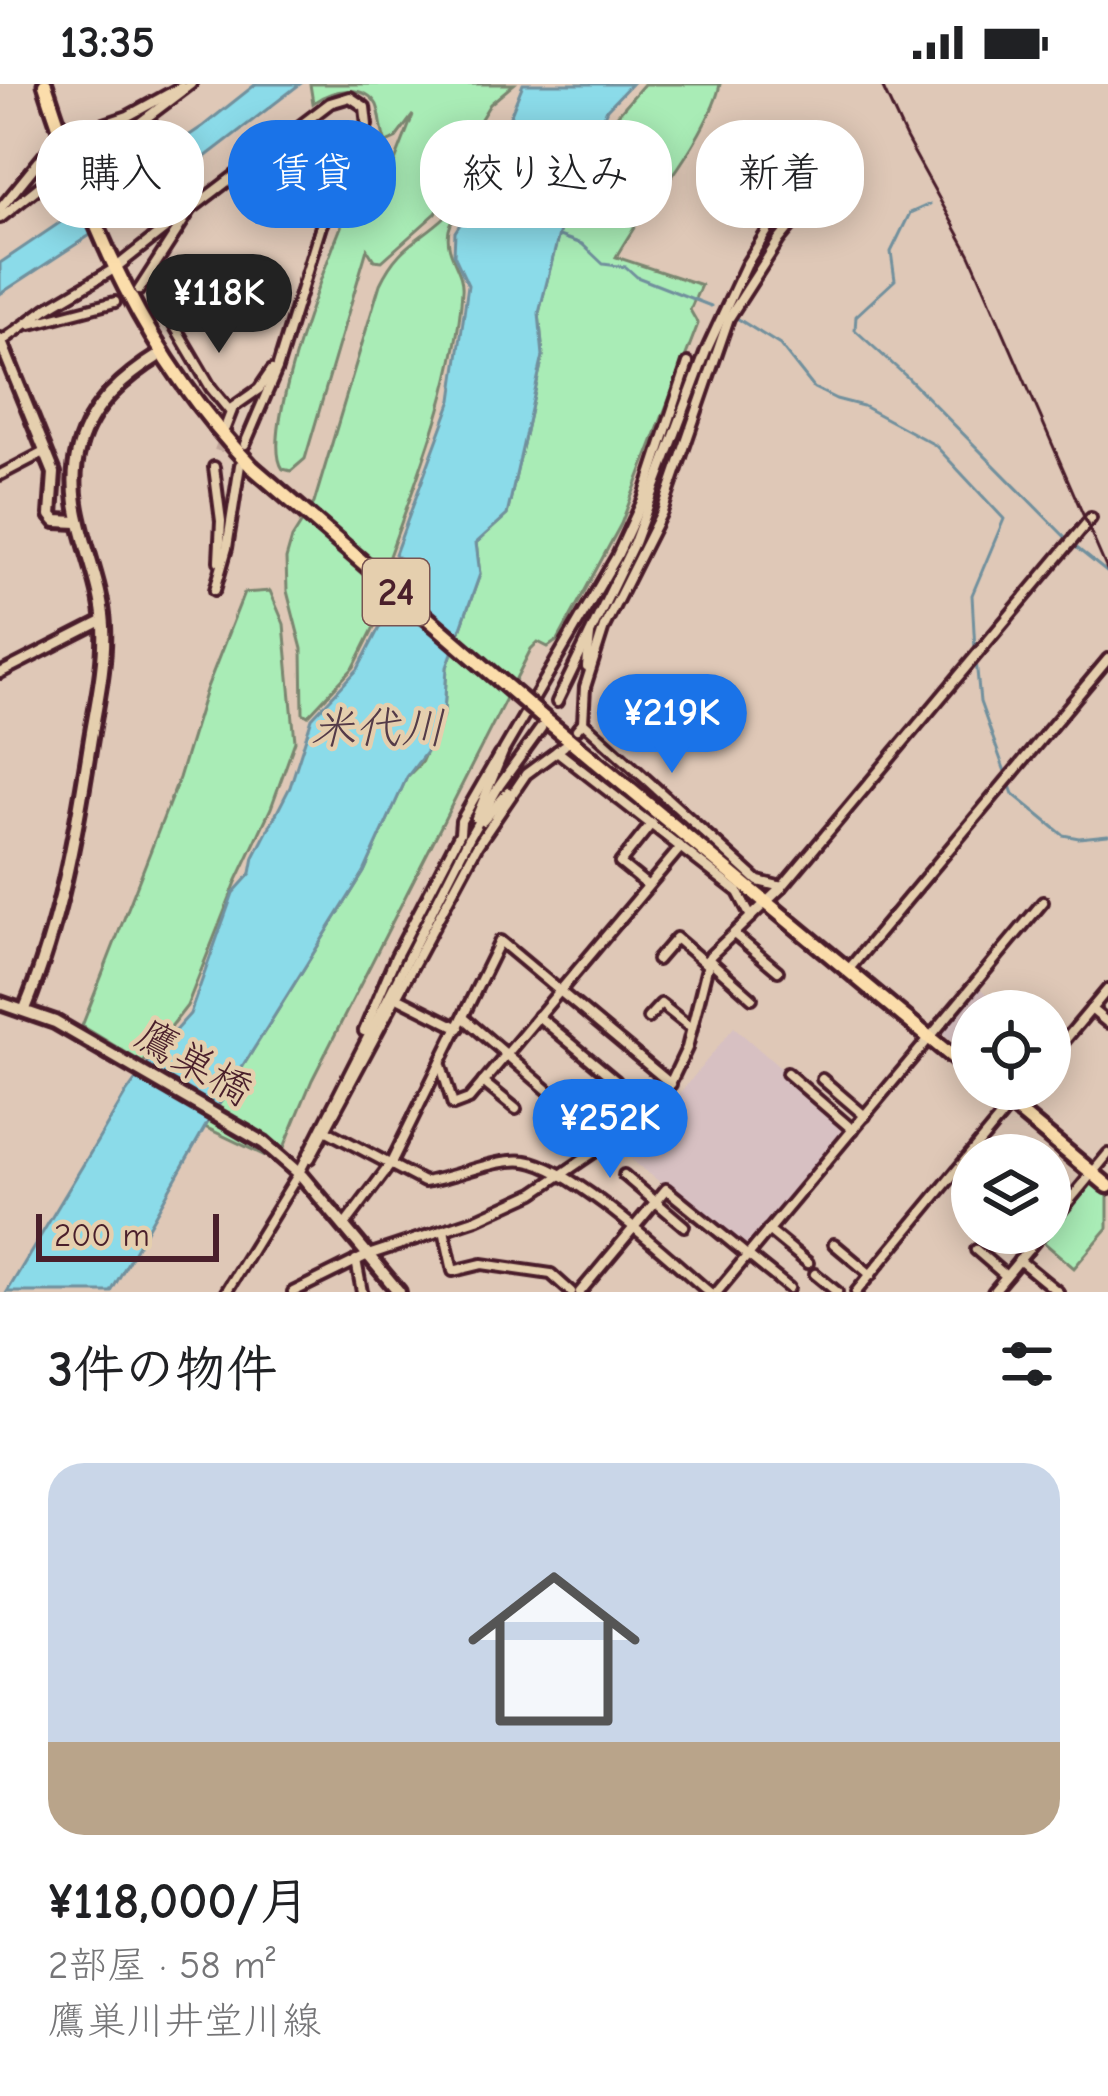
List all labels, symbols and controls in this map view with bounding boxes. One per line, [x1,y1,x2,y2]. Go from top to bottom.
text: 13:35 [60,16,155,68]
chip: 購入 [36,120,204,228]
chip: 賃貸 [228,120,396,228]
chip: 絞り込み [420,120,672,228]
chip: 新着 [696,120,864,228]
pin: ¥118K [135,254,303,356]
text: ¥118K [173,270,265,315]
road number: 24 [363,559,429,625]
pin: ¥219K [588,674,756,776]
text: ¥219K [624,690,720,735]
water label: 米代川 [310,702,446,754]
map controls [951,990,1071,1254]
button: locate [951,990,1071,1110]
street label: 鷹巣橋 [127,1010,261,1116]
pin: ¥252K [526,1079,694,1181]
text: ¥252K [560,1095,660,1140]
button: layers [951,1134,1071,1254]
scale bar [36,1208,219,1261]
text: 200 m [54,1216,150,1254]
icon: filters [994,1331,1060,1397]
text: 3件の物件 [48,1340,277,1399]
icon: home [446,1541,662,1757]
text: ¥118,000/月 [48,1872,310,1931]
text: 2部屋 · 58 m² [48,1943,276,1988]
text: 鷹巣川井堂川線 [48,1999,321,2044]

